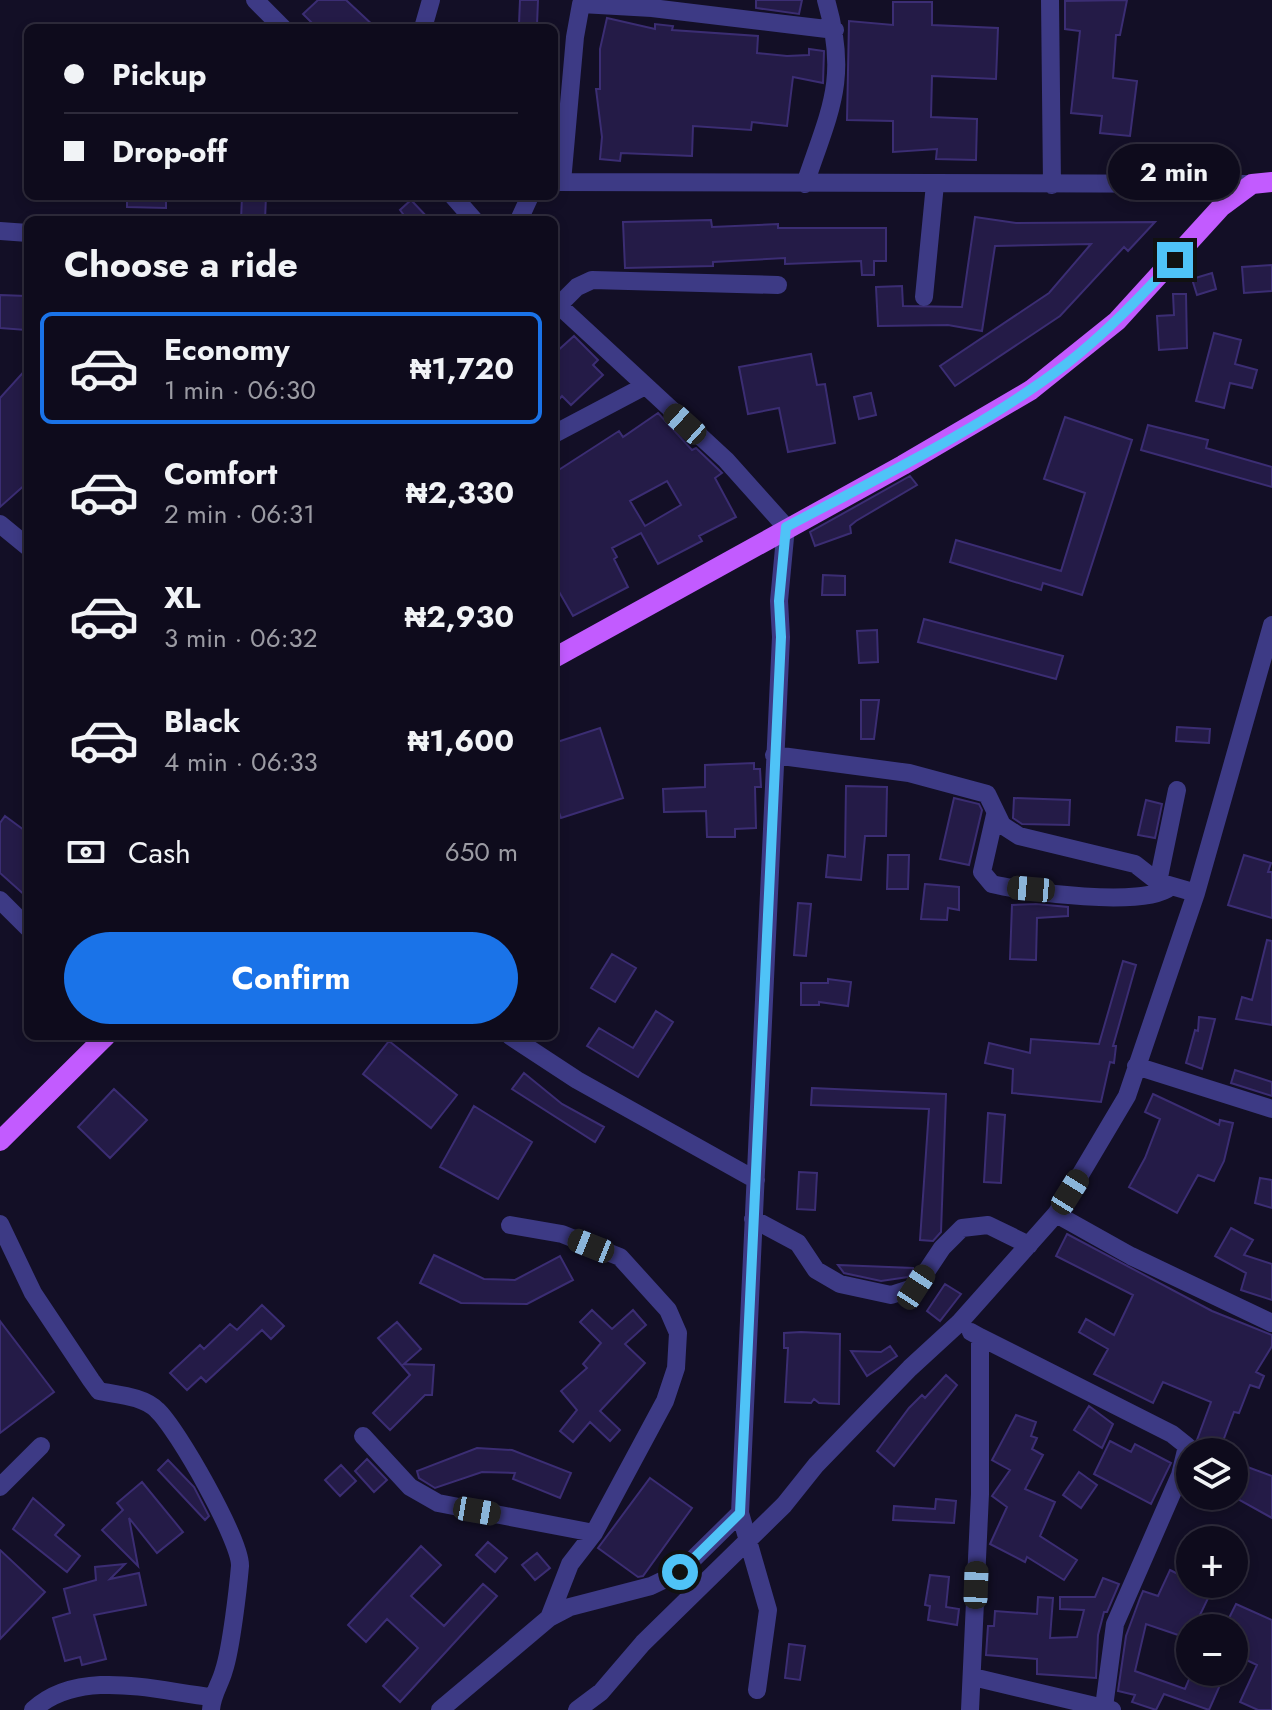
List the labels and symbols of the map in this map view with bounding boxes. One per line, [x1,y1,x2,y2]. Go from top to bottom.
callout: 2 min [1109,144,1241,200]
route end [1157,242,1193,278]
car [659,399,711,449]
car [1006,875,1056,903]
car [1047,1165,1093,1219]
car [564,1226,618,1266]
car [893,1260,939,1314]
car [451,1495,503,1527]
route start [662,1554,698,1590]
car [963,1561,989,1609]

